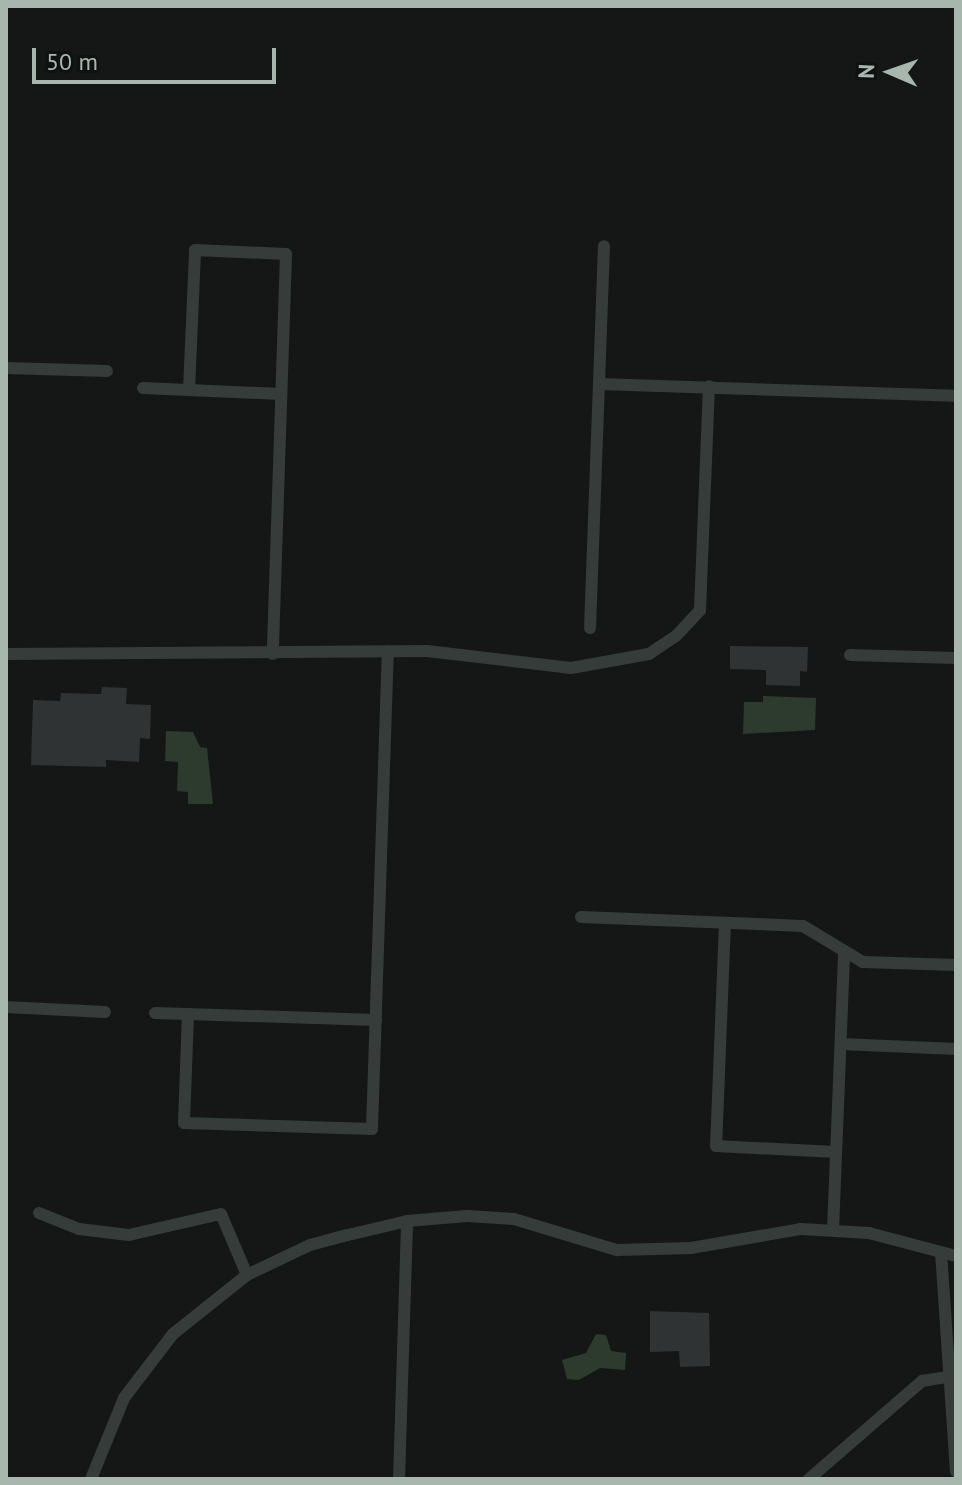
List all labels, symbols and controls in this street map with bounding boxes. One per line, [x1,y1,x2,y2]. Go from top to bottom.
scale bar [36,32,280,82]
north arrow [850,32,930,112]
text: 50 m [46,46,98,77]
text: N [852,63,880,79]

